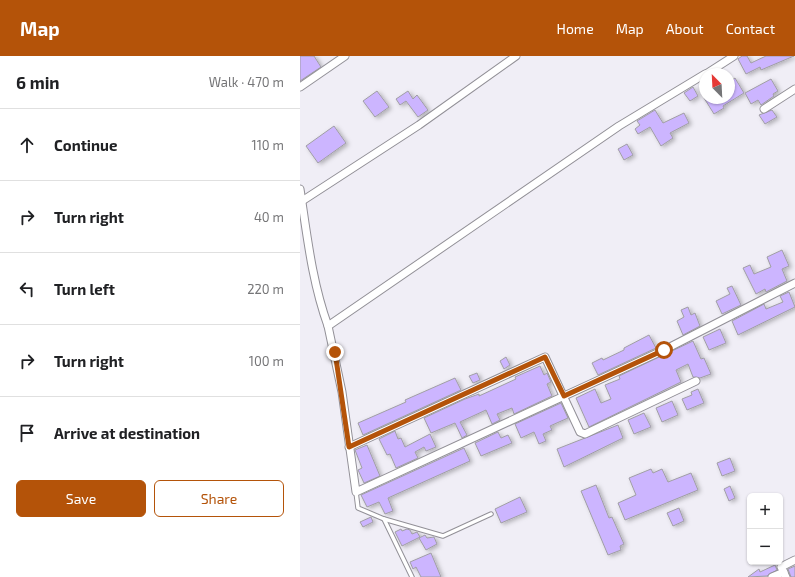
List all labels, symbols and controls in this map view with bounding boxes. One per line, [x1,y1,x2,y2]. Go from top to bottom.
text: Map [20,17,60,40]
text: Home [557,20,594,37]
text: Map [616,20,644,37]
text: About [666,20,704,37]
text: Contact [726,20,775,37]
north arrow [699,68,735,104]
text: 6 min [16,72,60,92]
text: Walk · 470 m [209,74,284,90]
icon: ahead [16,134,38,156]
text: Continue [54,136,117,154]
text: 110 m [252,137,284,153]
icon: right [16,206,38,228]
text: Turn right [54,208,124,226]
text: 40 m [254,209,284,225]
icon: left [16,278,38,300]
text: Turn left [54,280,115,298]
text: 220 m [247,281,284,297]
route start [655,341,673,359]
route end [326,343,344,361]
icon: right [16,350,38,372]
text: Turn right [54,352,124,370]
text: 100 m [249,353,284,369]
icon: arrive [16,422,38,444]
text: Arrive at destination [54,424,200,442]
button: Save [16,480,146,517]
button: Share [154,480,284,517]
map controls [747,493,783,565]
button: + [747,493,783,529]
button: − [747,529,783,565]

